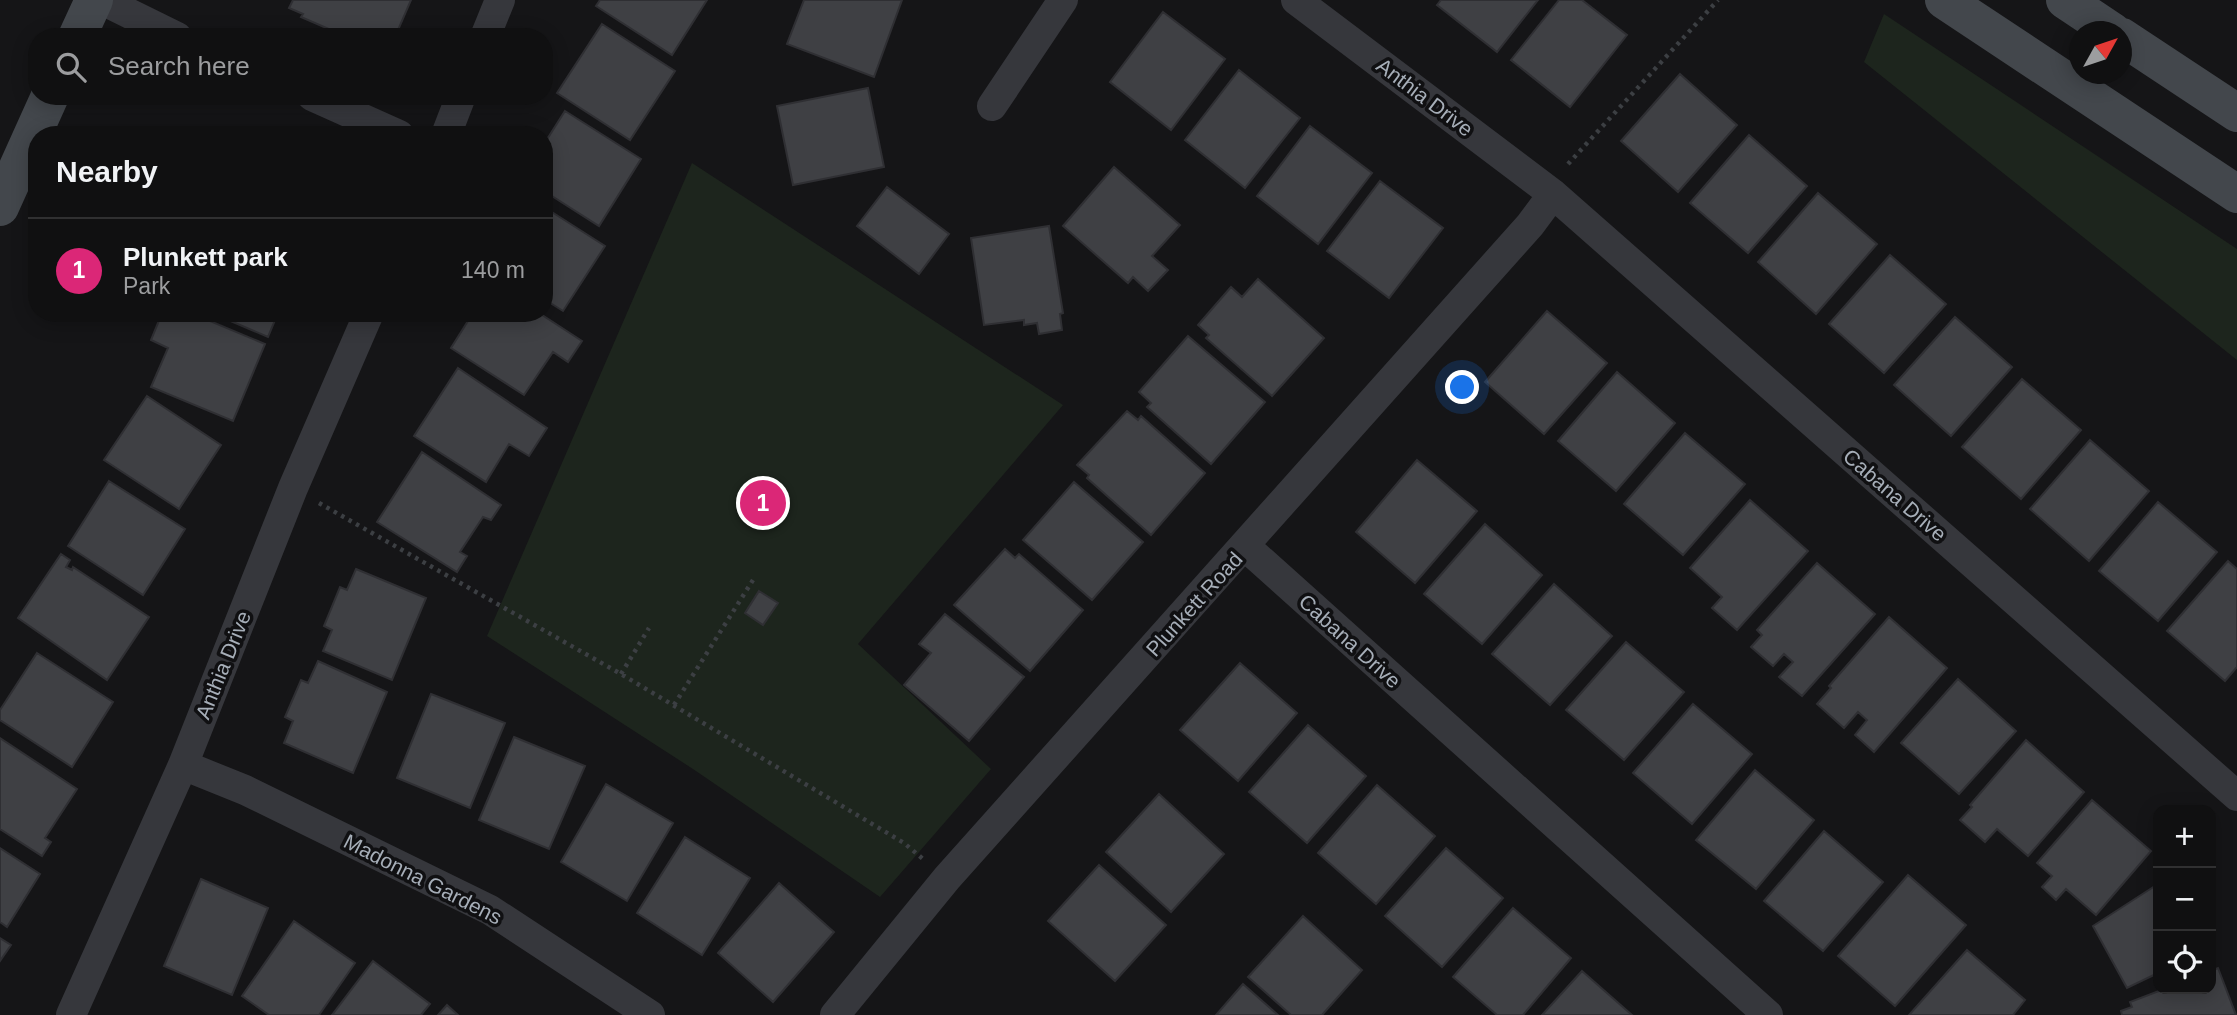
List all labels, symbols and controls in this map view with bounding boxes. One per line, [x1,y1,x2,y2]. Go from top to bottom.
north arrow [2069,21,2132,84]
search box [28,28,553,105]
icon: search [52,48,90,86]
text: Search here [108,51,250,81]
street label: Anthia Drive [1372,53,1478,141]
text: Nearby [56,155,158,188]
text: Plunkett park [123,242,288,272]
text: 1 [73,257,85,283]
text: 140 m [461,257,525,283]
text: Park [123,273,170,299]
your location [1445,370,1479,404]
street label: Cabana Drive [1839,444,1951,546]
pin: 1 [740,477,786,529]
street label: Plunkett Road [1141,547,1247,661]
street label: Cabana Drive [1295,589,1405,693]
street label: Anthia Drive [191,608,255,722]
map controls [2153,805,2216,994]
button: + [2153,805,2216,868]
street label: Madonna Gardens [340,829,506,929]
button: − [2153,868,2216,931]
button: locate [2153,931,2216,994]

